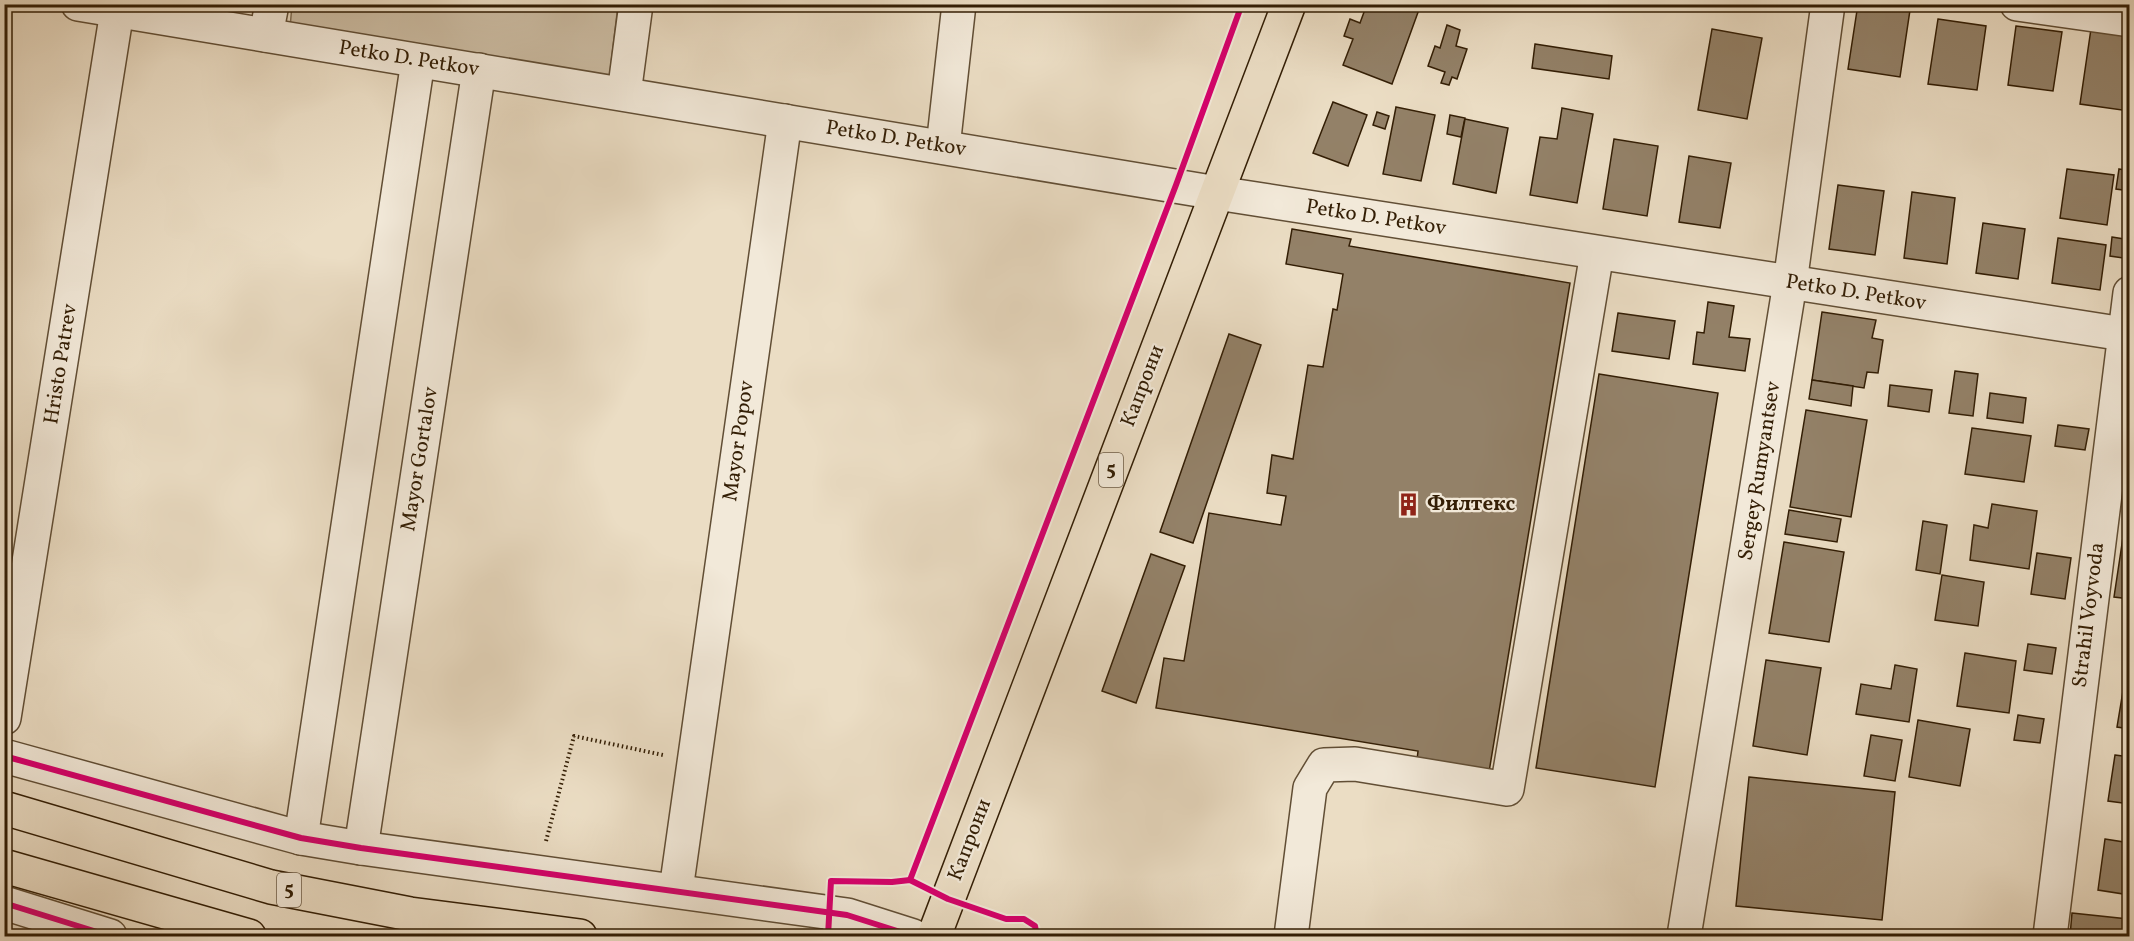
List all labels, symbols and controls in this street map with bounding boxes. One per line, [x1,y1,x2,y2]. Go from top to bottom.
street label: Petko D. Petkov [337,34,481,84]
street label: Petko D. Petkov [824,114,968,164]
street label: Petko D. Petkov [1304,193,1448,243]
street label: Petko D. Petkov [1784,268,1928,318]
street label: Hristo Patrev [37,302,85,426]
street label: Капрони [1114,341,1172,431]
street label: Mayor Popov [716,379,762,503]
street label: Sergey Rumyantsev [1732,379,1788,563]
street label: Mayor Gortalov [394,385,446,533]
road number: 5 [1099,453,1123,487]
place label: Филтекс [1427,490,1515,519]
building icon: Филтекс [1396,491,1422,517]
street label: Strahil Voyvoda [2066,541,2112,689]
street label: Капрони [941,795,999,885]
road number: 5 [277,873,301,907]

